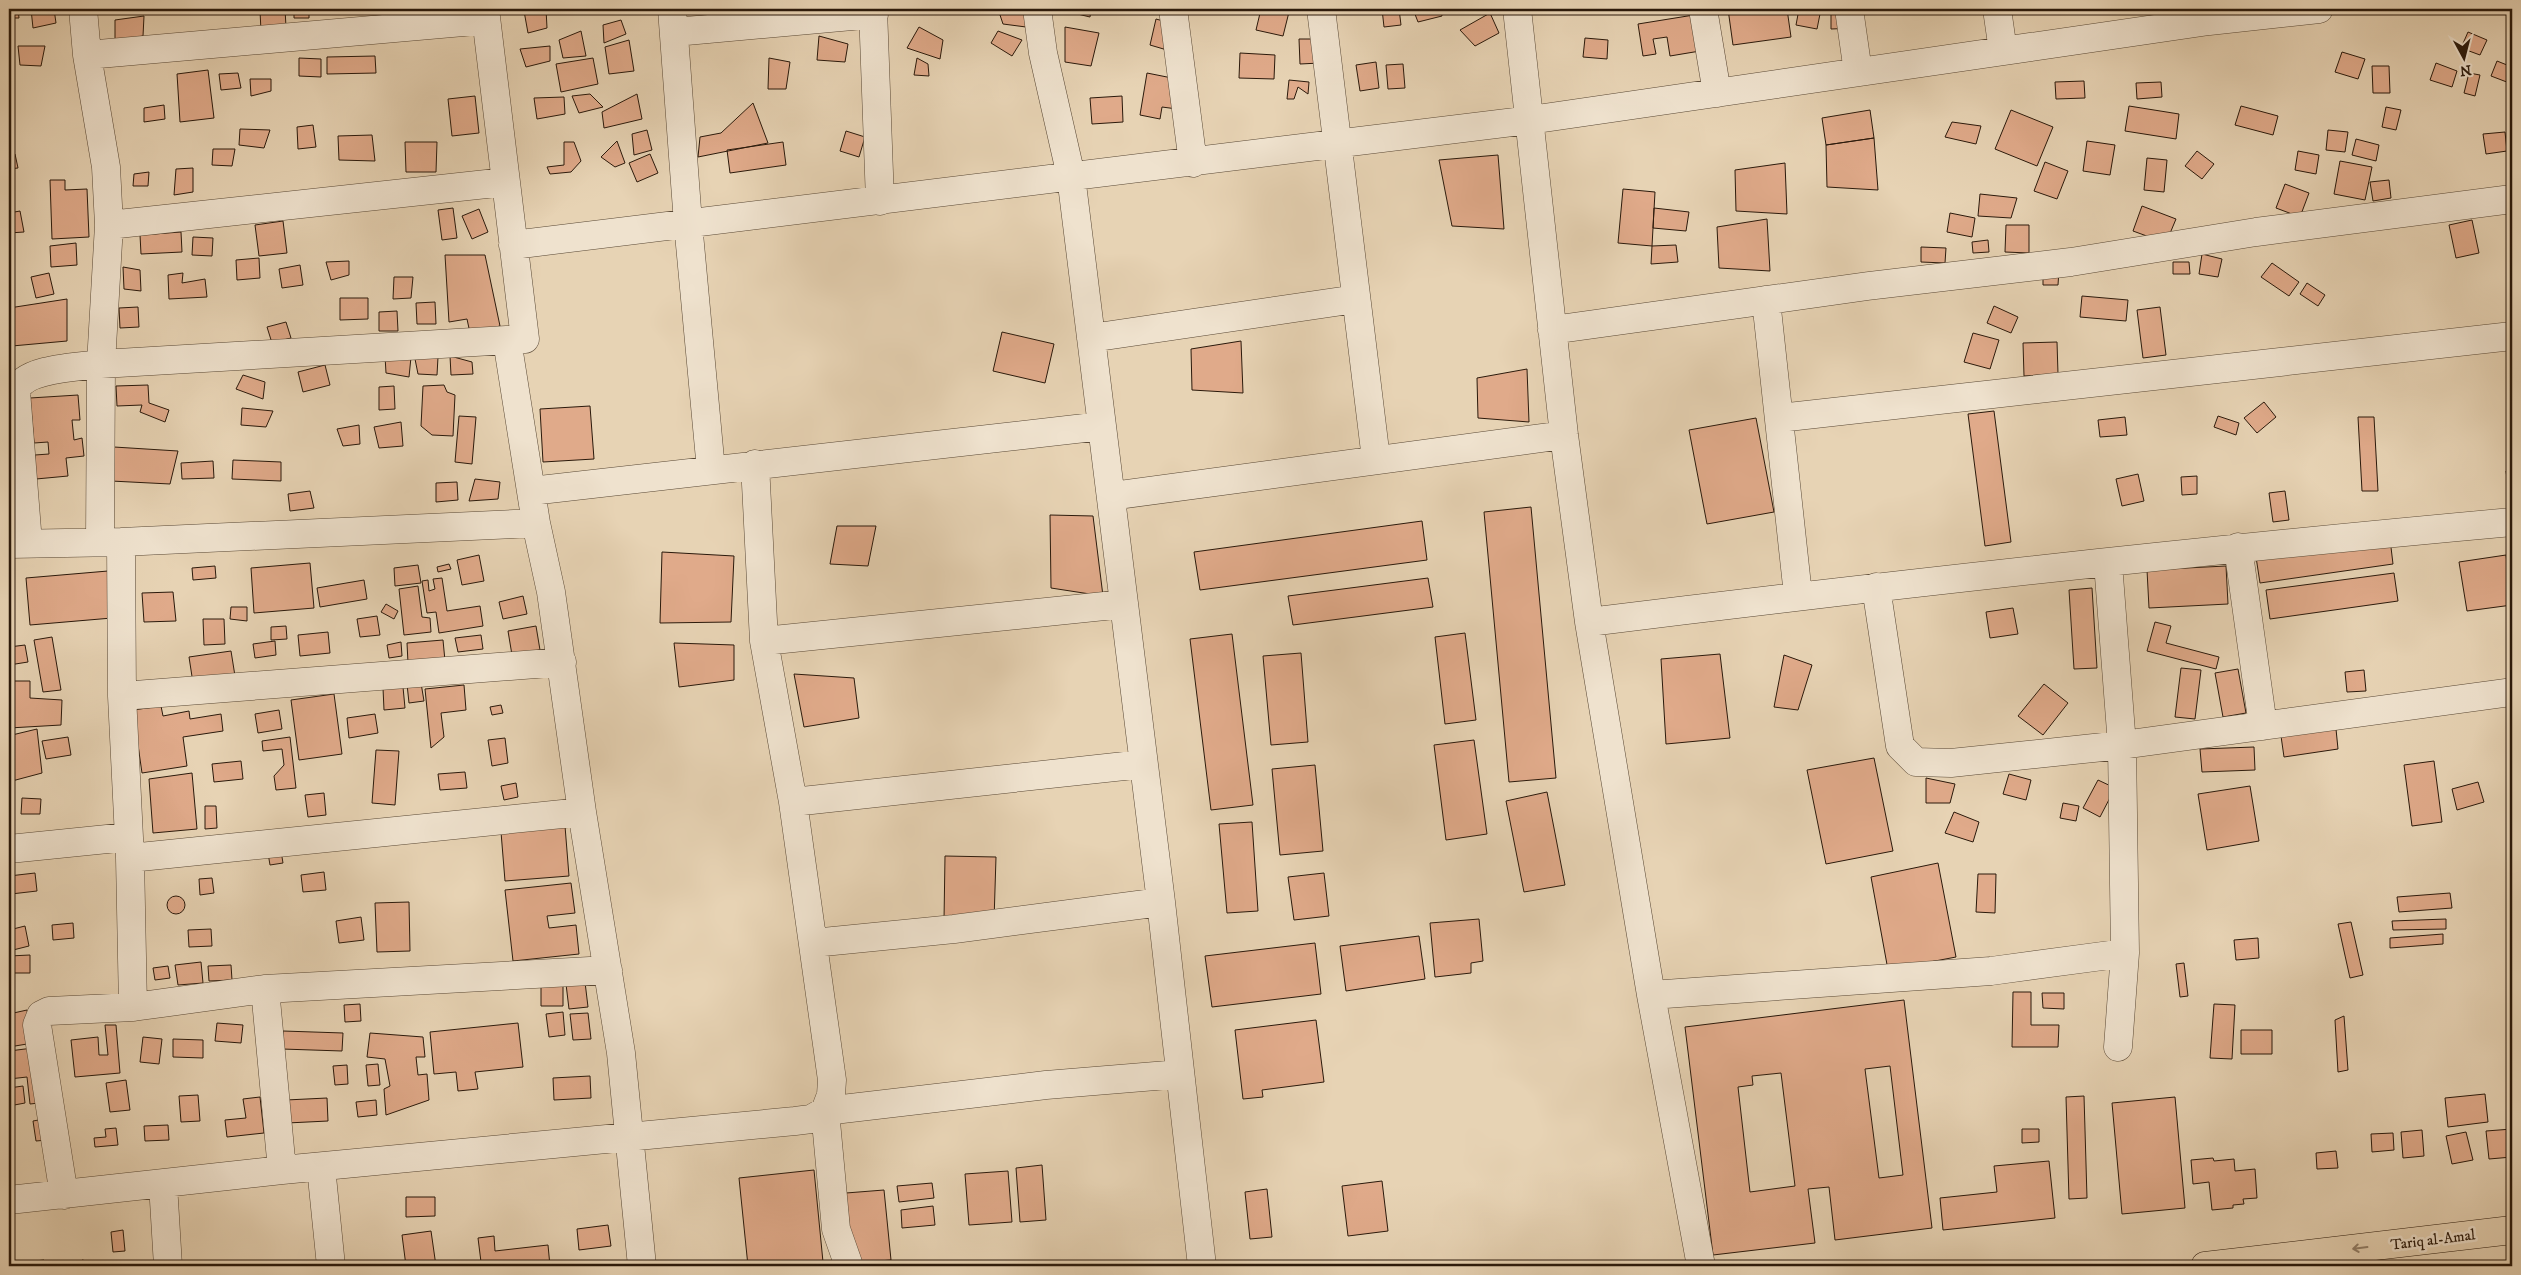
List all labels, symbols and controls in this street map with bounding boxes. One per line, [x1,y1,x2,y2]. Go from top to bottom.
north arrow [2438,32,2488,82]
text: N [2458,60,2472,80]
street label: Tariq al-Amal [2390,1225,2477,1255]
one-way arrow [2352,1243,2368,1253]

